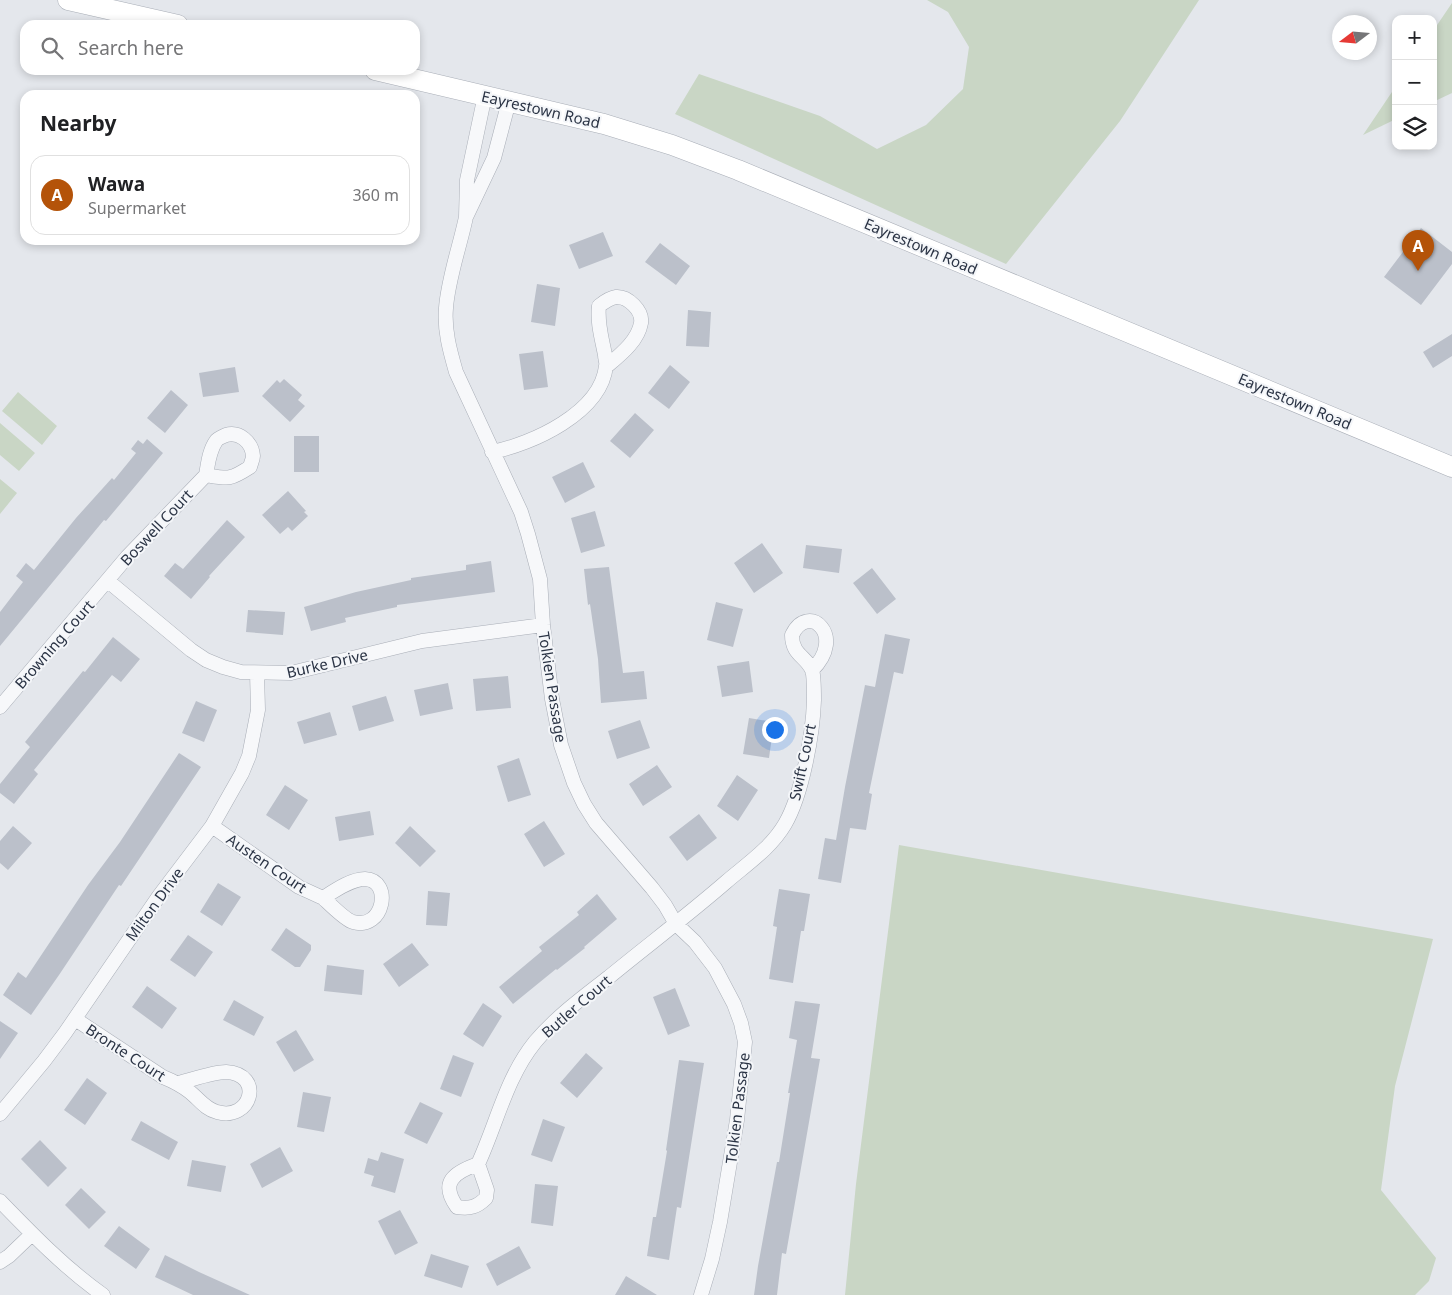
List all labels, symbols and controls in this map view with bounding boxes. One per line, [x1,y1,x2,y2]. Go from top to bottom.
north arrow [1332,15,1377,60]
map controls [1392,15,1437,150]
button: + [1392,15,1437,60]
search box [20,20,420,75]
icon: search [38,34,66,62]
text: Search here [78,35,184,61]
button: − [1392,60,1437,105]
street label: Eayrestown Road [480,86,602,132]
button: layers [1392,105,1437,150]
text: Nearby [40,109,116,137]
text: Wawa [88,171,145,197]
text: A [51,184,63,206]
text: 360 m [352,184,399,206]
text: Supermarket [88,197,186,219]
street label: Eayrestown Road [861,213,981,279]
pin: A [1402,230,1434,271]
street label: Eayrestown Road [1235,368,1355,434]
street label: Boswell Court [115,484,197,569]
street label: Browning Court [10,595,98,693]
street label: Tolkien Passage [534,630,572,744]
street label: Burke Drive [284,644,370,682]
your location [762,717,788,743]
street label: Swift Court [784,721,820,802]
street label: Austen Court [223,829,311,897]
street label: Milton Drive [121,863,187,945]
street label: Butler Court [537,970,616,1042]
street label: Bronte Court [82,1019,170,1086]
street label: Tolkien Passage [720,1051,754,1165]

